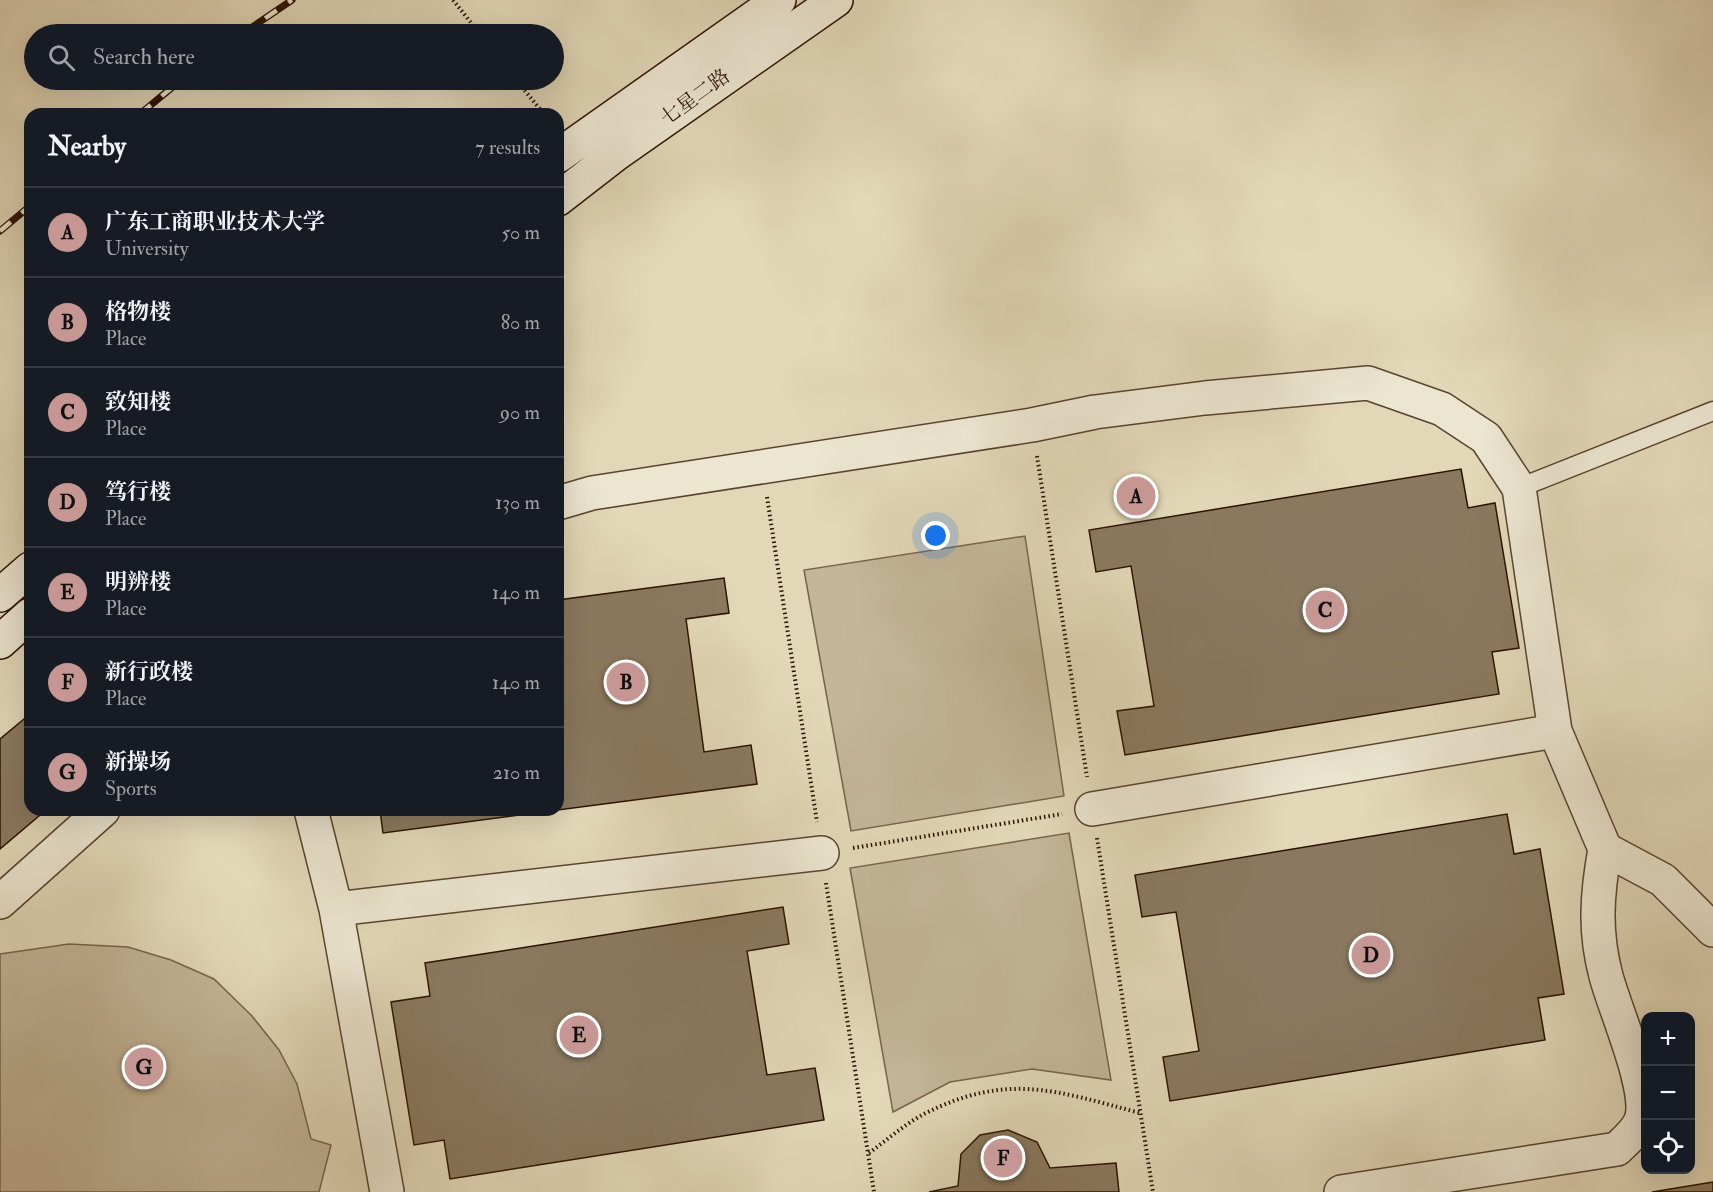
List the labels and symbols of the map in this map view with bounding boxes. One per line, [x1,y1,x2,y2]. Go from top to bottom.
street label: 七星二路 [655,63,735,131]
pin: A [1116,474,1156,518]
your location [921,521,950,550]
pin: C [1306,588,1344,632]
pin: B [606,660,646,704]
pin: D [1352,932,1390,978]
pin: E [560,1012,598,1058]
pin: G [124,1044,164,1090]
pin: F [984,1136,1022,1180]

